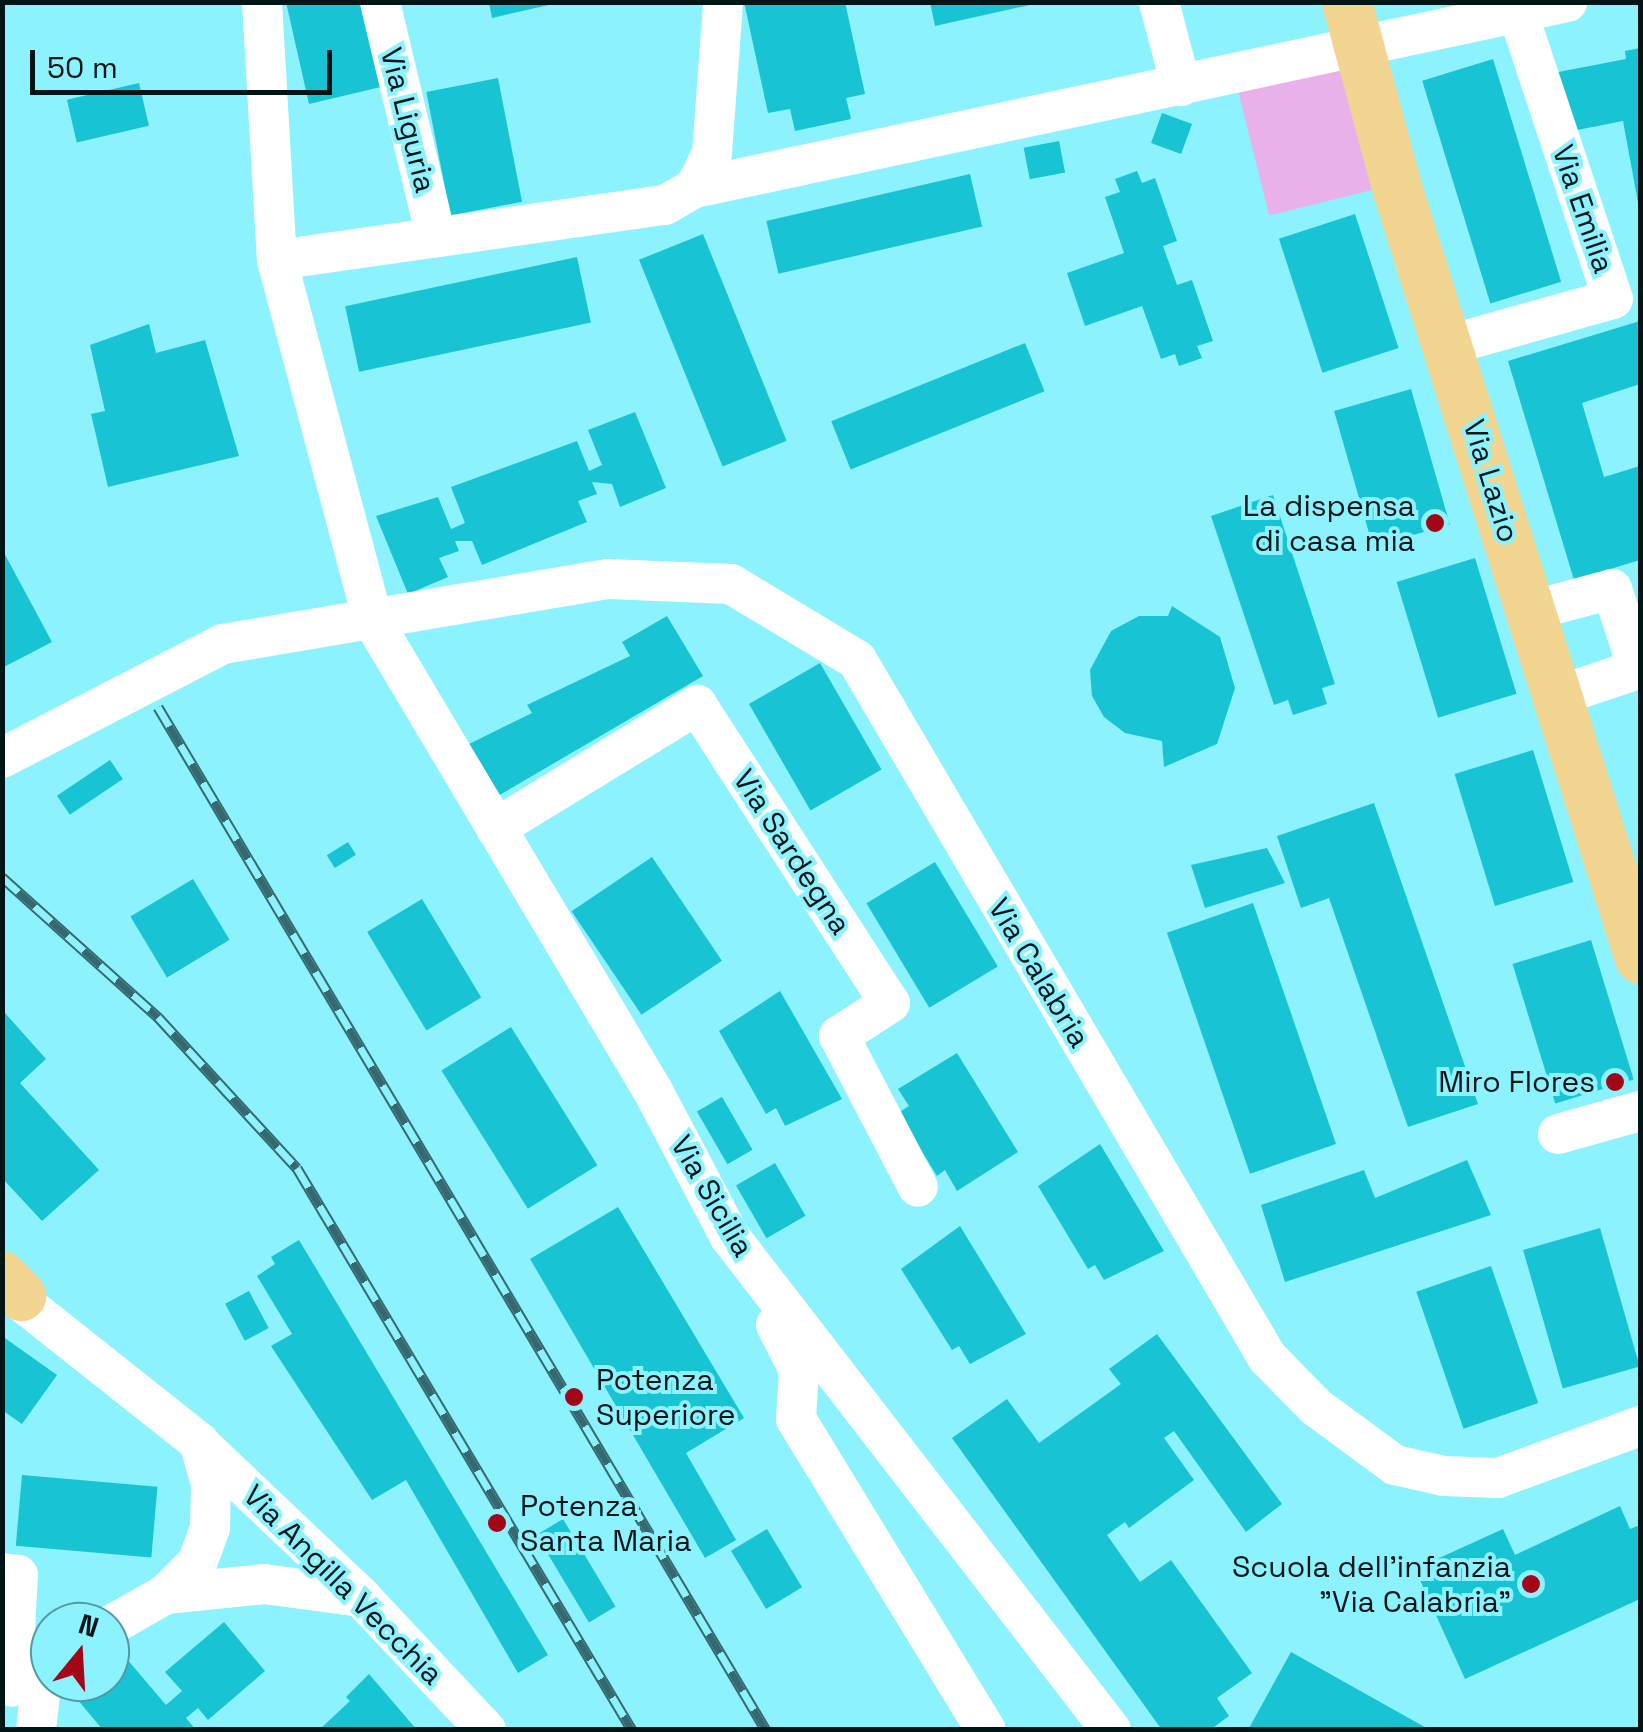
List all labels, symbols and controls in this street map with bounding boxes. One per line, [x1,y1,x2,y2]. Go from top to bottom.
scale bar [35,30,338,92]
street label: Via Liguria [373,44,443,196]
text: 50 m [47,48,118,87]
street label: Via Emilia [1544,140,1622,278]
street label: Via Lazio [1455,415,1527,547]
place label: La dispensa di casa mia [1243,488,1415,558]
marker: La dispensa di casa mia [1424,512,1446,534]
street label: Via Sardegna [725,763,859,941]
street label: Via Calabria [981,892,1097,1054]
place label: Miro Flores [1438,1064,1595,1100]
marker: Miro Flores [1604,1071,1626,1093]
street label: Via Sicilia [663,1129,761,1263]
place label: Potenza Superiore [596,1362,736,1432]
marker: Potenza Superiore [561,1384,587,1410]
street label: Via Angilla Vecchia [235,1477,451,1693]
place label: Potenza Santa Maria [520,1488,691,1558]
marker: Potenza Santa Maria [484,1510,510,1536]
place label: Scuola dell'infanzia "Via Calabria" [1232,1549,1511,1620]
marker: Scuola dell'infanzia "Via Calabria" [1520,1573,1542,1595]
north arrow [30,1602,130,1702]
text: N [74,1605,103,1645]

